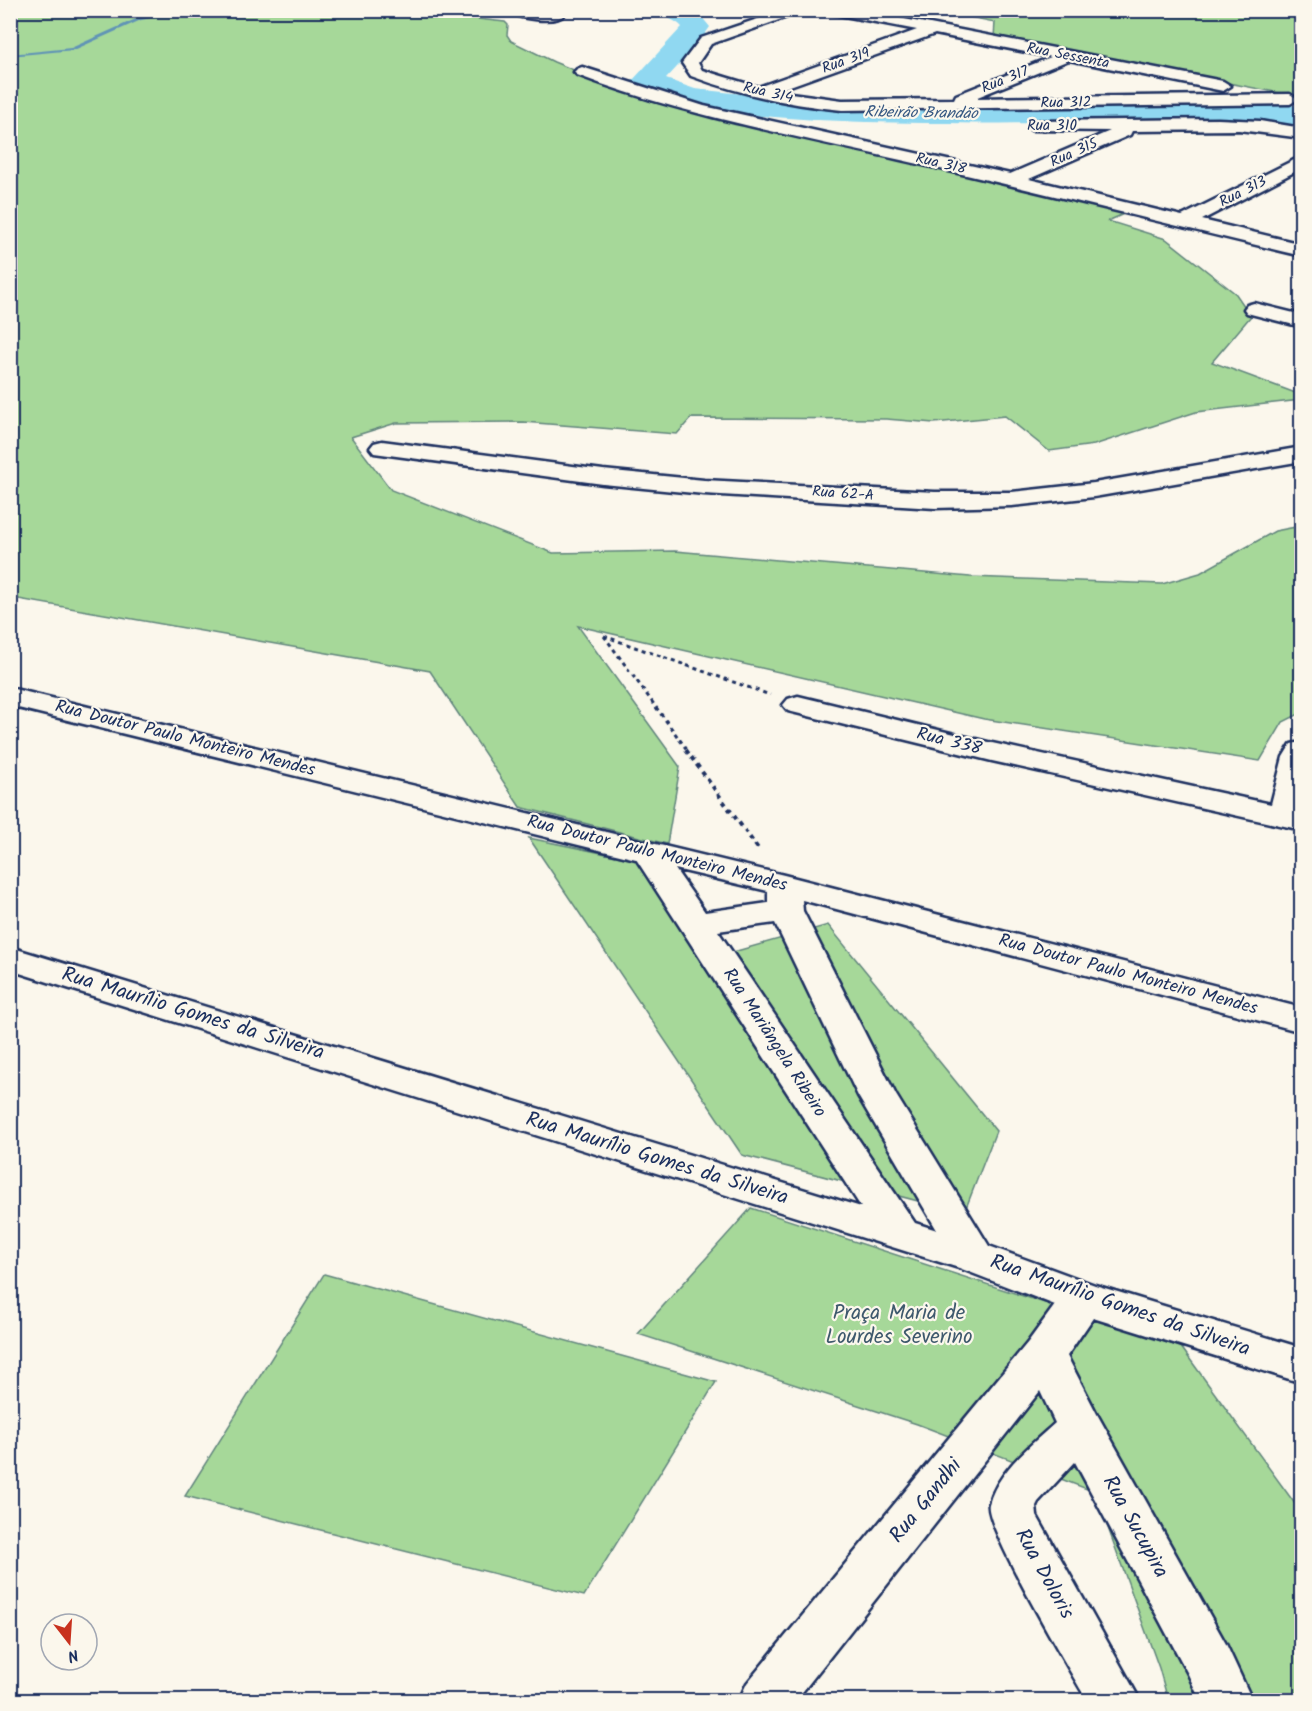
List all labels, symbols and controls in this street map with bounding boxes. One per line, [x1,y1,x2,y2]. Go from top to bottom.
street label: Rua Sessenta [1024,36,1112,76]
street label: Rua 319 [819,41,874,81]
street label: Rua 317 [978,59,1033,100]
street label: Rua 314 [741,76,795,110]
street label: Rua 312 [1040,91,1092,115]
water label: Ribeirão Brandão [864,100,980,127]
street label: Rua 310 [1027,114,1077,138]
street label: Rua 315 [1046,131,1103,174]
street label: Rua 318 [913,147,970,182]
street label: Rua 313 [1215,170,1271,214]
street label: Rua 62-A [811,480,875,508]
street label: Rua Doutor Paulo Monteiro Mendes [52,693,319,786]
street label: Rua 338 [913,720,985,764]
street label: Rua Doutor Paulo Monteiro Mendes [524,808,791,901]
street label: Rua Doutor Paulo Monteiro Mendes [995,926,1261,1024]
street label: Rua Maurílio Gomes da Silveira [58,958,328,1070]
street label: Rua Mariângela Ribeiro [715,962,833,1124]
street label: Rua Maurílio Gomes da Silveira [522,1103,792,1215]
street label: Rua Maurílio Gomes da Silveira [985,1246,1255,1366]
park label: Praça Maria de Lourdes Severino [826,1297,972,1354]
street label: Rua Gandhi [881,1451,971,1551]
street label: Rua Sucupira [1093,1470,1177,1584]
street label: Rua Doloris [1006,1523,1083,1625]
north arrow [39,1612,99,1672]
text: N [64,1641,81,1668]

